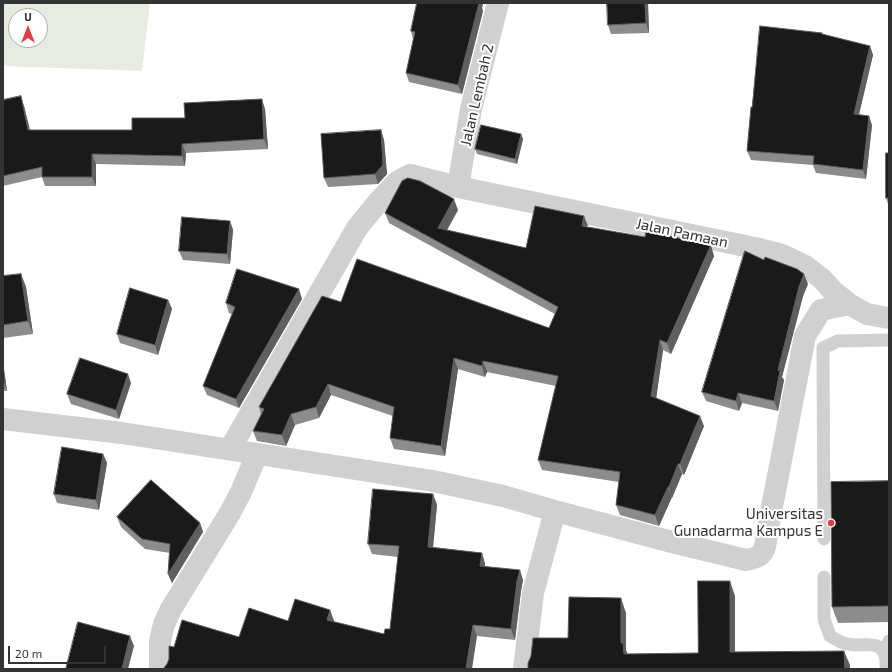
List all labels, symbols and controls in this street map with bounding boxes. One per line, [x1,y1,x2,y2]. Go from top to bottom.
north arrow [8,8,48,48]
text: U [24,10,32,23]
street label: Jalan Lembah 2 [457,42,497,148]
street label: Jalan Pamaan [634,214,730,252]
place label: Universitas Gunadarma Kampus E [674,505,823,540]
marker: Universitas Gunadarma Kampus E [826,518,836,528]
scale bar [10,638,108,664]
text: 20 m [15,646,42,660]

